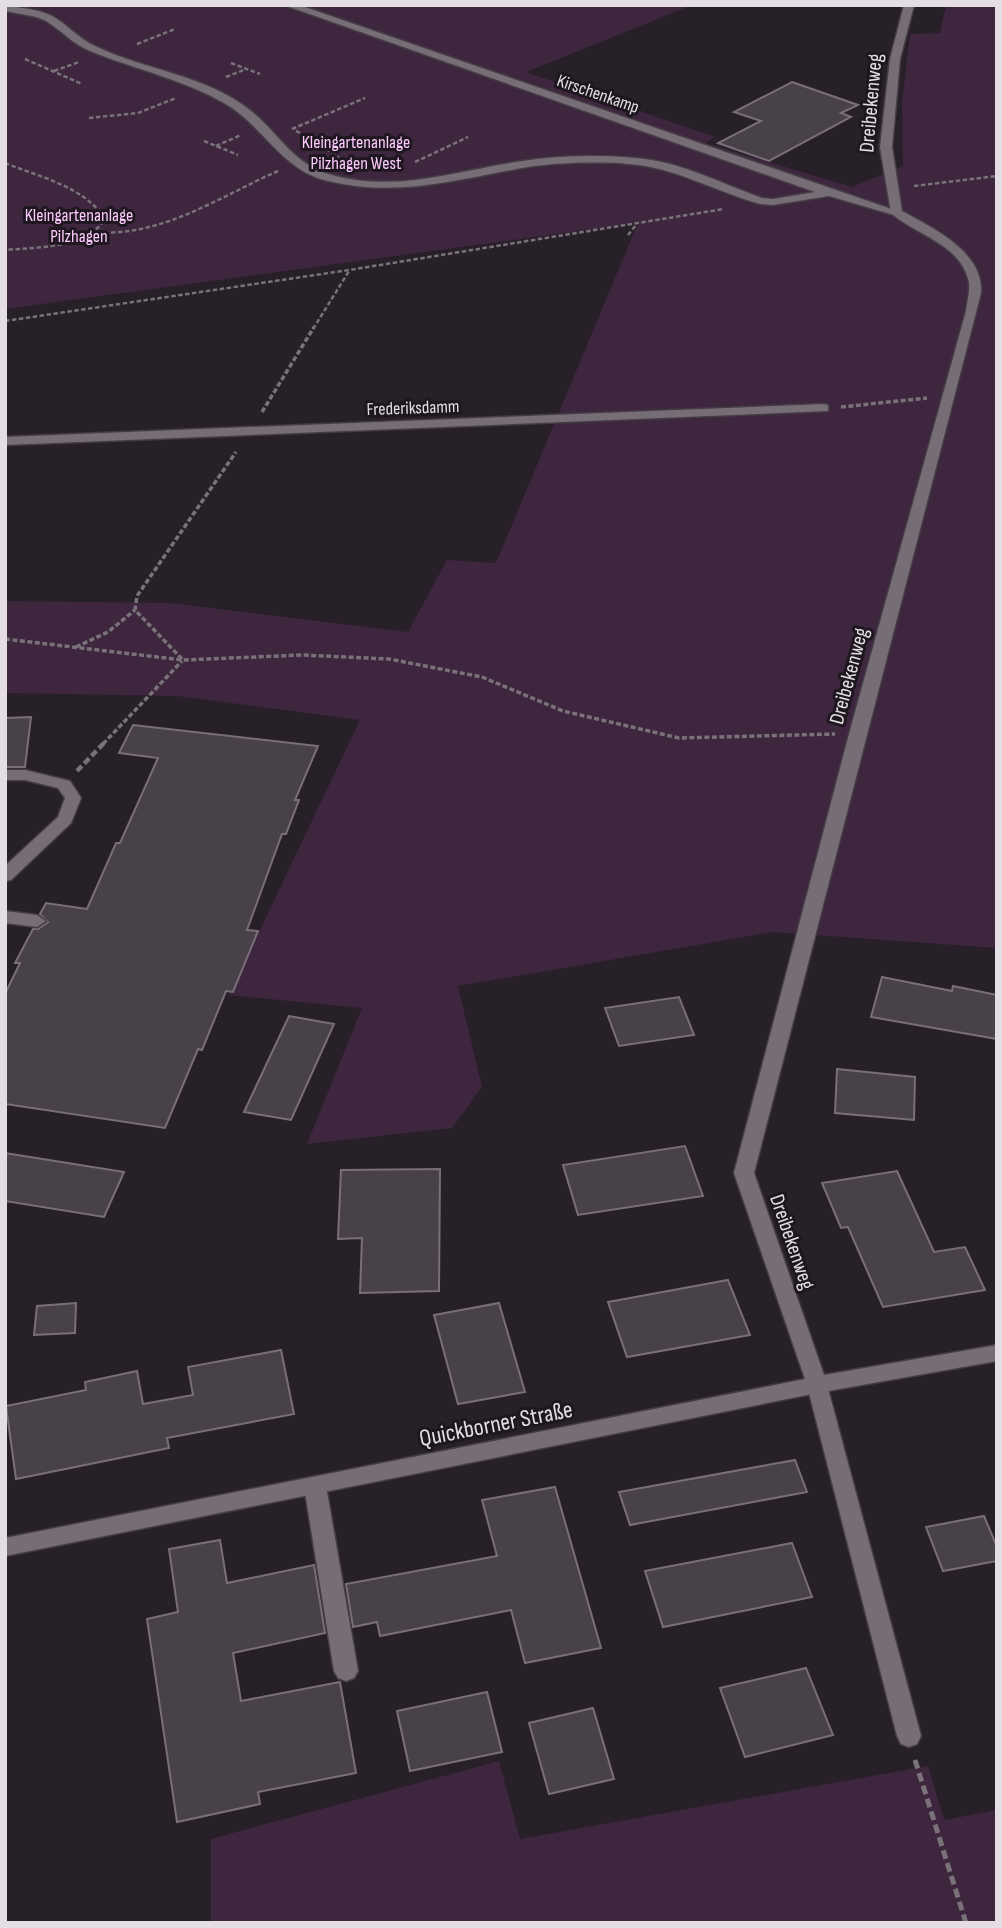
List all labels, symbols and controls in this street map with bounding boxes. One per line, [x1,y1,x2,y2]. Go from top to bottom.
street label: Dreibekenweg [854,53,888,153]
street label: Kirschenkamp [554,70,642,118]
park label: Kleingartenanlage Pilzhagen West [302,132,410,174]
park label: Kleingartenanlage Pilzhagen [25,205,133,247]
street label: Frederiksdamm [366,396,460,420]
street label: Dreibekenweg [824,625,874,727]
street label: Dreibekenweg [764,1191,820,1293]
street label: Quickborner Straße [417,1395,575,1453]

